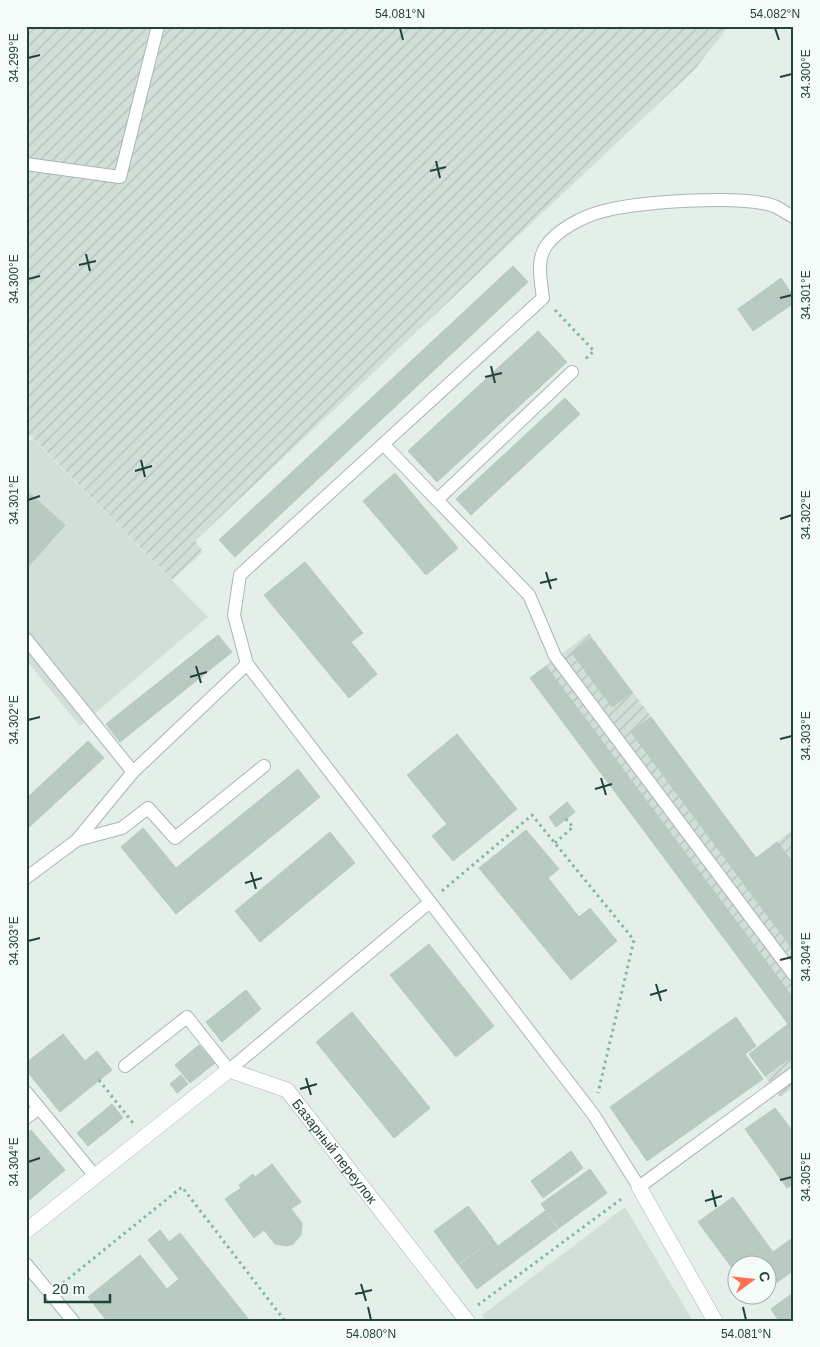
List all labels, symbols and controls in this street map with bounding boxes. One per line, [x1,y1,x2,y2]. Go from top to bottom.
text: 54.081°N [375,7,425,21]
text: 54.082°N [750,7,800,21]
text: 34.299°E [7,33,21,83]
text: 34.300°E [799,49,813,99]
text: 34.300°E [7,254,21,304]
text: 34.301°E [799,270,813,320]
text: 34.301°E [7,475,21,525]
text: 34.302°E [799,490,813,540]
text: 34.302°E [7,695,21,745]
text: 34.303°E [799,711,813,761]
text: 34.303°E [7,916,21,966]
text: 34.304°E [799,932,813,982]
street label: Базарный переулок [289,1096,381,1207]
text: 34.304°E [7,1137,21,1187]
text: 34.305°E [799,1152,813,1202]
north arrow [728,1254,778,1304]
text: С [756,1270,774,1284]
scale bar [45,1272,110,1304]
text: 20 m [52,1280,85,1297]
text: 54.080°N [346,1327,396,1341]
text: 54.081°N [721,1327,771,1341]

